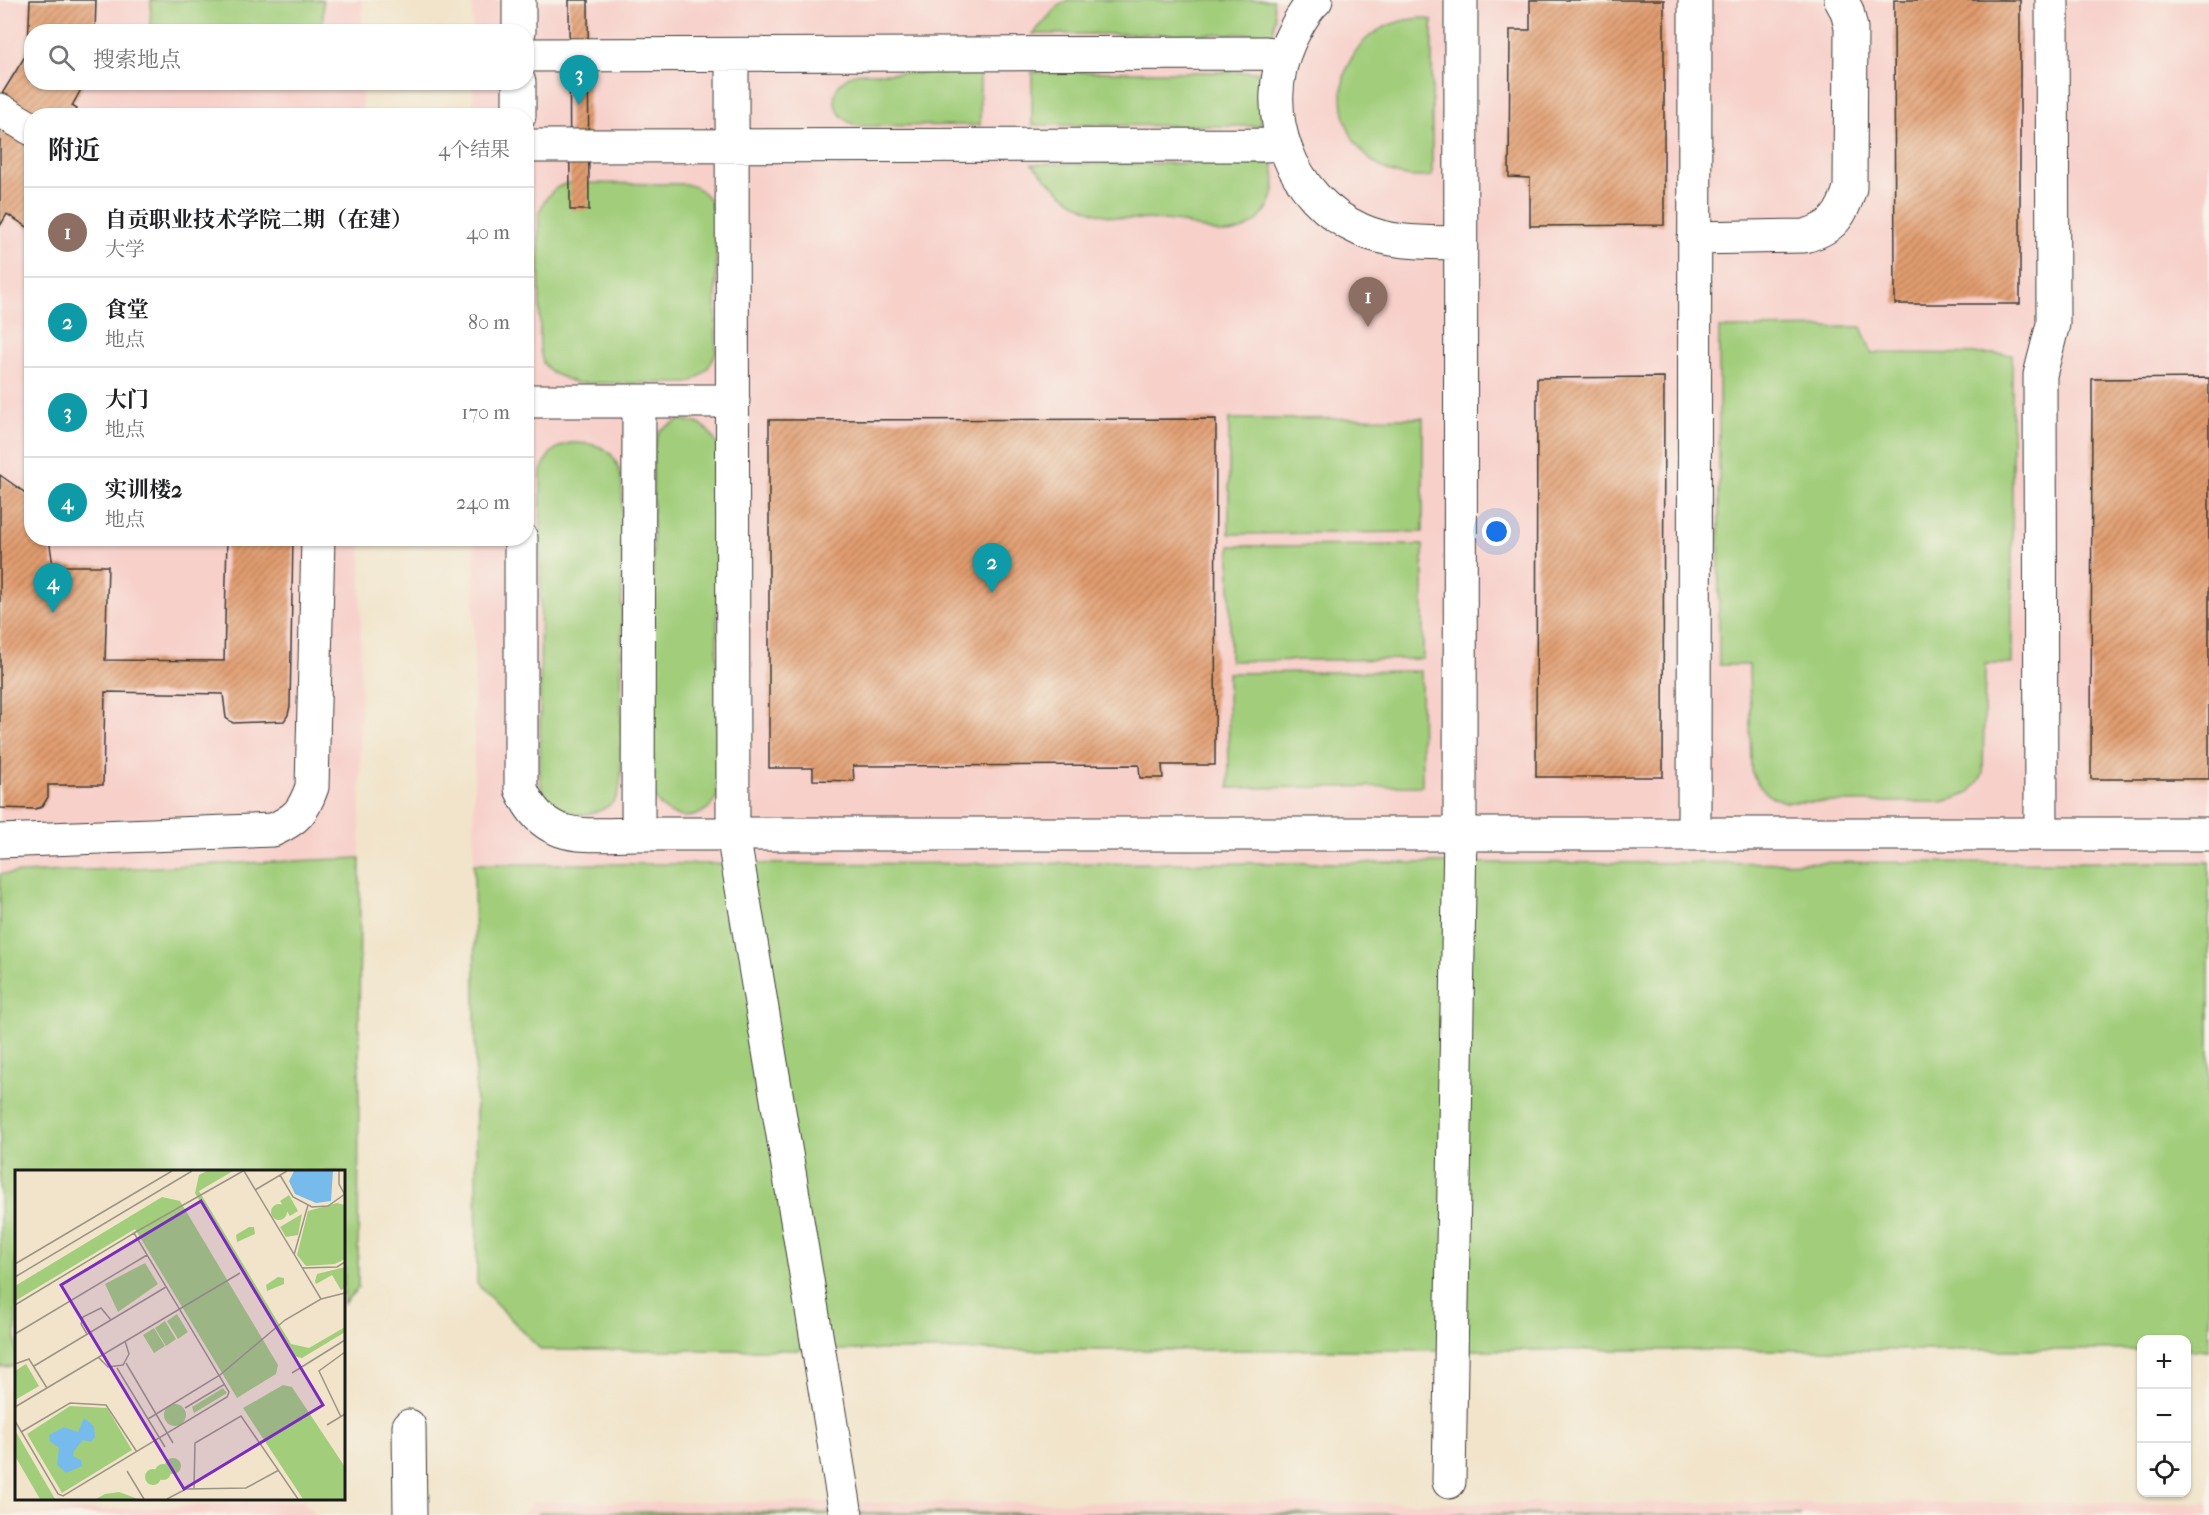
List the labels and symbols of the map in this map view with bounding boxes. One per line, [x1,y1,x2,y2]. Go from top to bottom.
pin: 3 [560,56,598,105]
pin: 1 [1348,278,1388,327]
your location [1482,517,1511,546]
pin: 2 [972,544,1012,593]
pin: 4 [34,564,72,613]
inset map [15,1170,345,1500]

